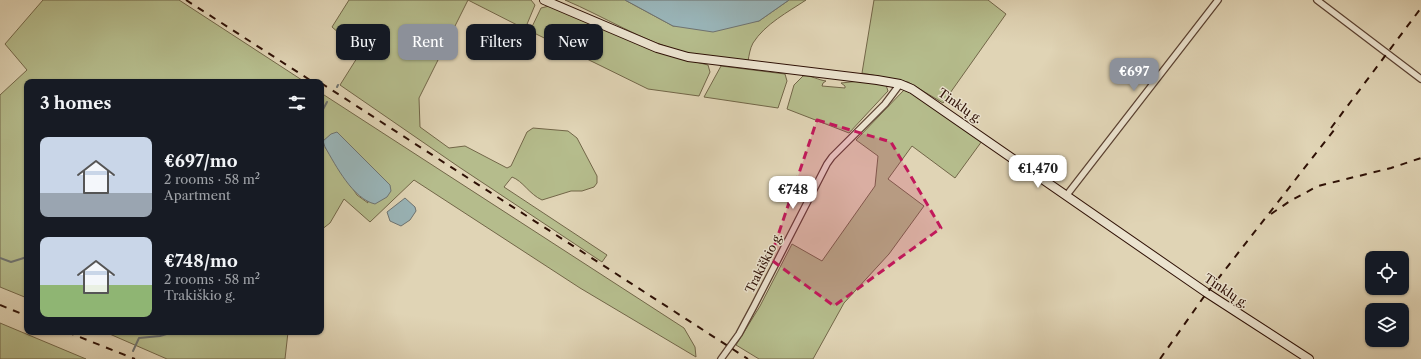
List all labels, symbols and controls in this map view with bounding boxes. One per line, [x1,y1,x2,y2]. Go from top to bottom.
chip: Buy [336,24,390,60]
chip: Rent [398,24,458,60]
chip: Filters [466,24,536,60]
chip: New [544,24,603,60]
pin: €697 [1110,58,1158,92]
text: €697 [1119,63,1149,79]
street label: Tinklų g. [935,85,985,126]
icon: filters [286,92,308,114]
text: 3 homes [40,93,111,113]
text: €697/mo [164,151,238,171]
icon: home [72,153,120,201]
pin: €1,470 [1005,155,1071,189]
text: €1,470 [1018,160,1058,176]
text: 2 rooms · 58 m² [164,171,260,187]
pin: €748 [769,176,817,210]
text: €748 [778,181,808,197]
text: Apartment [164,187,231,203]
street label: Trakiškio g. [742,230,785,296]
text: €748/mo [164,251,238,271]
map controls [1365,251,1409,347]
button: locate [1365,251,1409,295]
icon: home [72,253,120,301]
street label: Tinklų g. [1201,270,1251,311]
text: 2 rooms · 58 m² [164,271,260,287]
text: Trakiškio g. [164,287,236,303]
button: layers [1365,303,1409,347]

